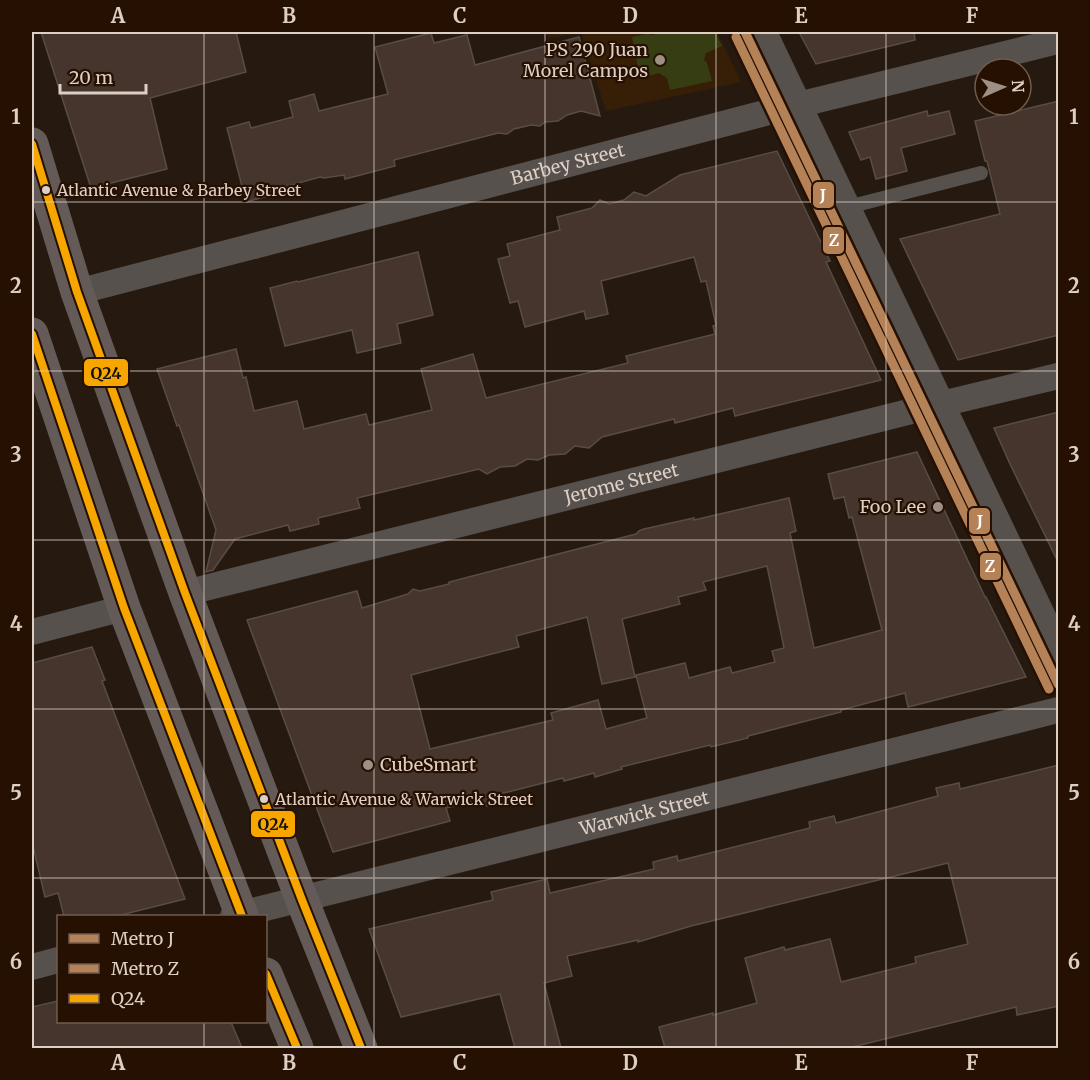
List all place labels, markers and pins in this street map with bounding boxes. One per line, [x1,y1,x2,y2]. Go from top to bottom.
place label: PS 290 Juan Morel Campos [523,38,648,82]
marker: PS 290 Juan Morel Campos [653,53,667,67]
place label: Atlantic Avenue & Barbey Street [56,180,302,200]
marker: Atlantic Avenue & Barbey Street [40,184,52,196]
place label: Foo Lee [859,495,926,518]
marker: Foo Lee [931,500,945,514]
place label: CubeSmart [380,753,476,776]
marker: CubeSmart [361,758,375,772]
place label: Atlantic Avenue & Warwick Street [274,789,534,809]
marker: Atlantic Avenue & Warwick Street [258,793,270,805]

